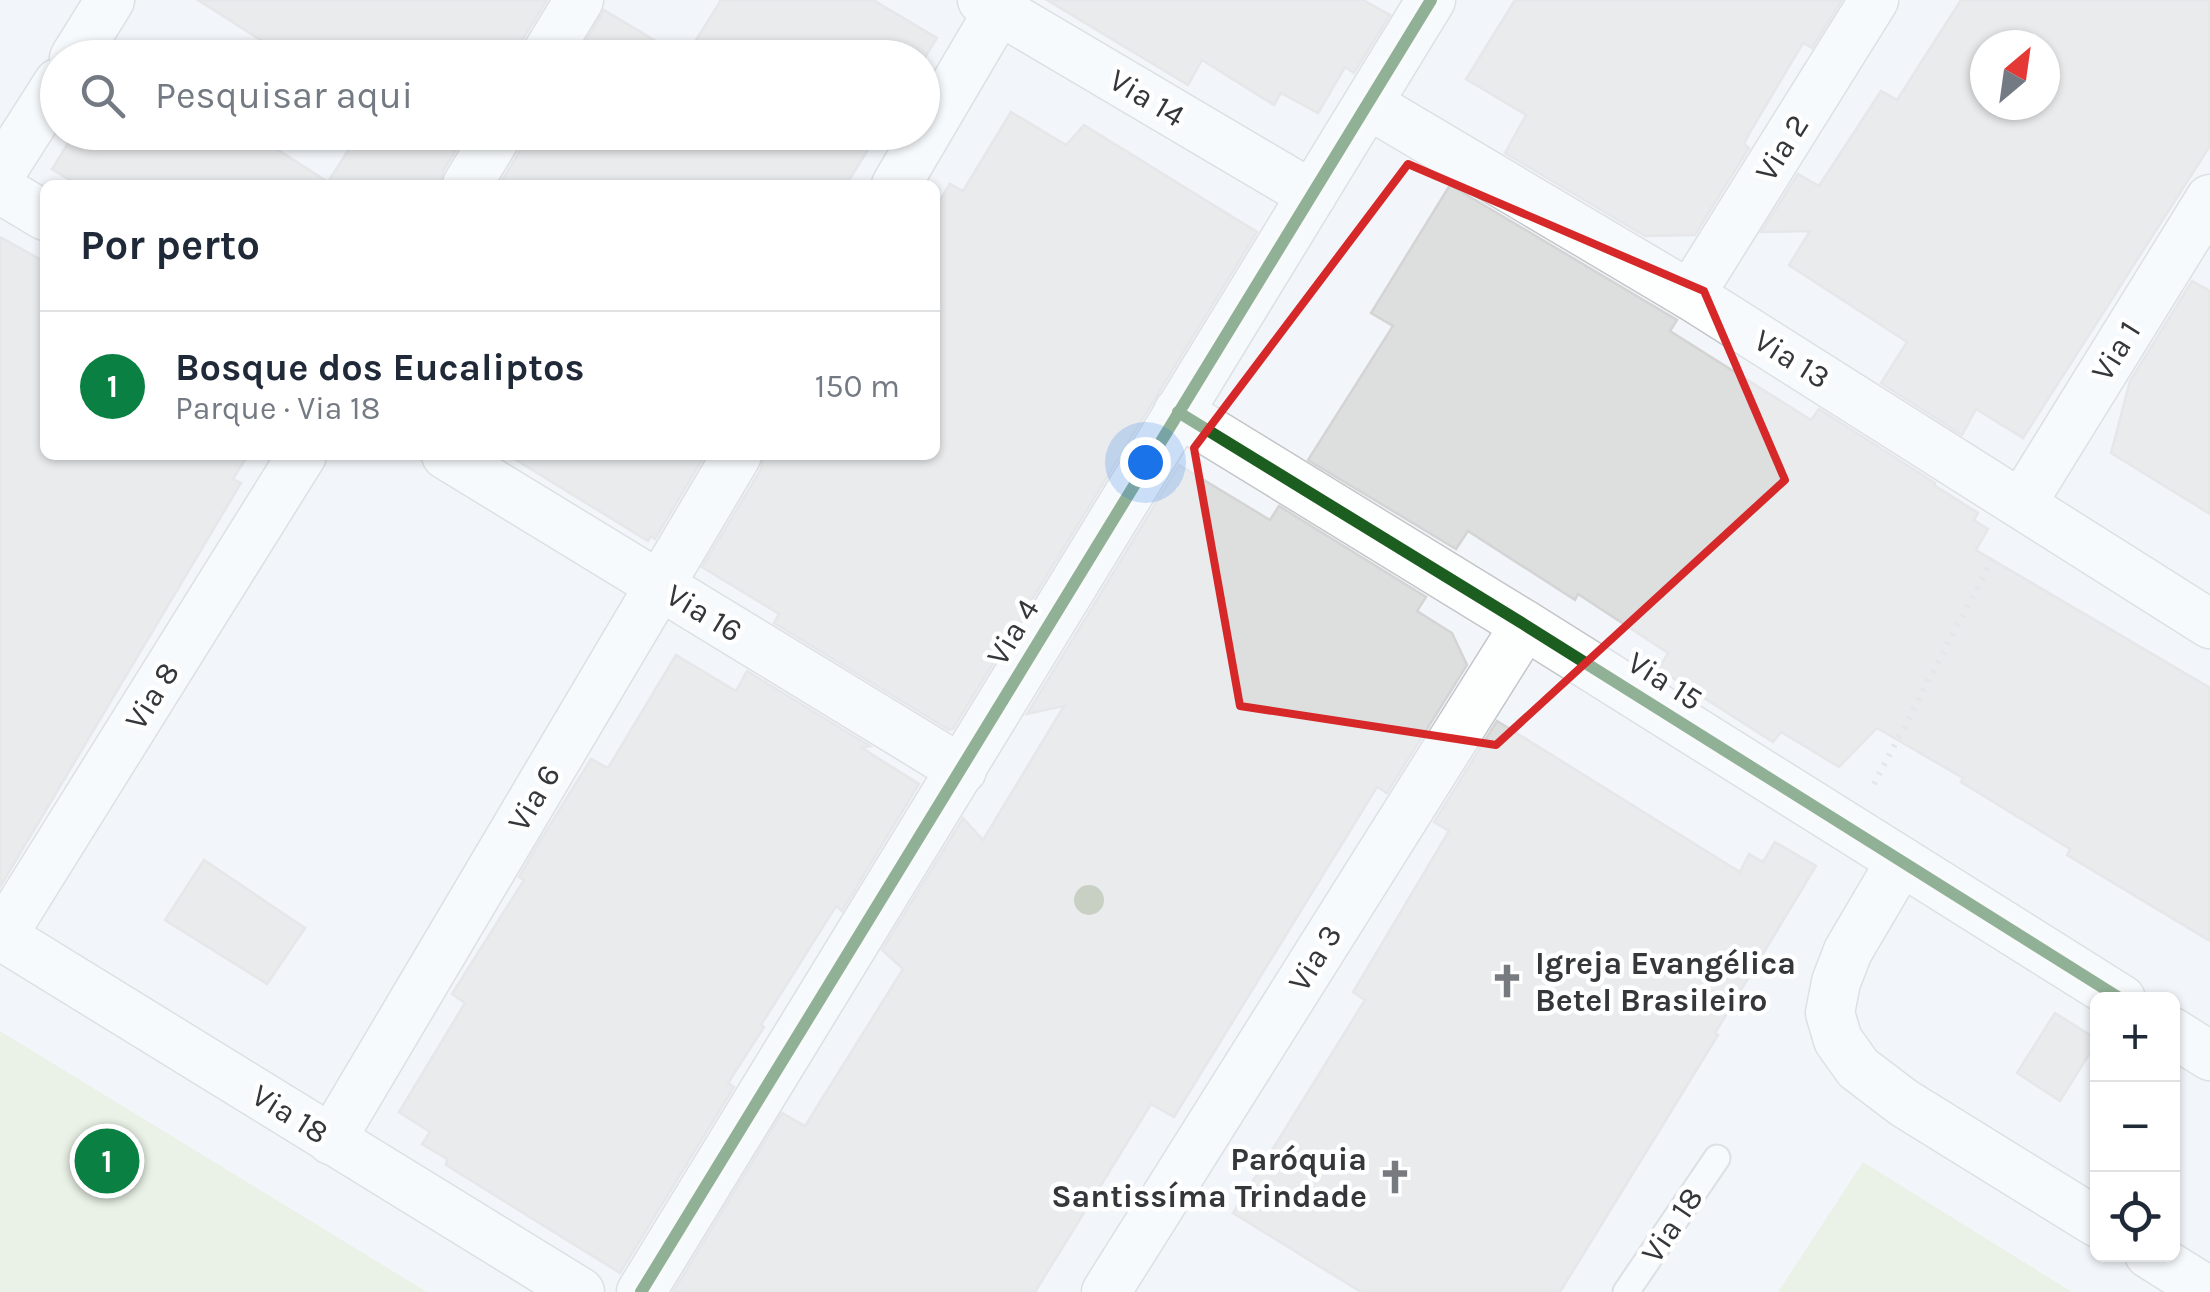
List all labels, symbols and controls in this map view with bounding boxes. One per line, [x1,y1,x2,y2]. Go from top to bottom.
north arrow [1970,30,2060,120]
search box [40,40,940,150]
street label: Via 14 [1103,61,1191,135]
icon: search [75,68,130,123]
text: Pesquisar aqui [155,73,413,118]
street label: Via 2 [1747,108,1817,188]
text: Por perto [80,220,260,270]
street label: Via 1 [2084,314,2148,388]
street label: Via 13 [1747,322,1837,396]
text: Bosque dos Eucaliptos [175,345,585,390]
text: 1 [107,368,118,405]
text: 150 m [815,368,900,405]
text: Parque · Via 18 [175,390,380,427]
your location [1120,437,1171,488]
street label: Via 16 [659,576,749,650]
street label: Via 4 [979,592,1047,672]
street label: Via 15 [1621,644,1709,718]
street label: Via 8 [117,655,187,737]
street label: Via 6 [500,758,568,838]
street label: Via 3 [1280,918,1350,998]
place label: Igreja Evangélica Betel Brasileiro [1535,945,1796,1019]
church icon: Igreja Evangélica Betel Brasileiro [1488,962,1526,1000]
map controls [2090,992,2180,1262]
button: + [2090,992,2180,1082]
street label: Via 18 [245,1076,335,1152]
button: − [2090,1082,2180,1172]
pin: 1 [74,1124,140,1198]
place label: Paróquia Santissíma Trindade [1051,1141,1367,1215]
church icon: Paróquia Santissíma Trindade [1376,1158,1414,1196]
button: locate [2090,1172,2180,1262]
street label: Via 18 [1633,1180,1711,1270]

